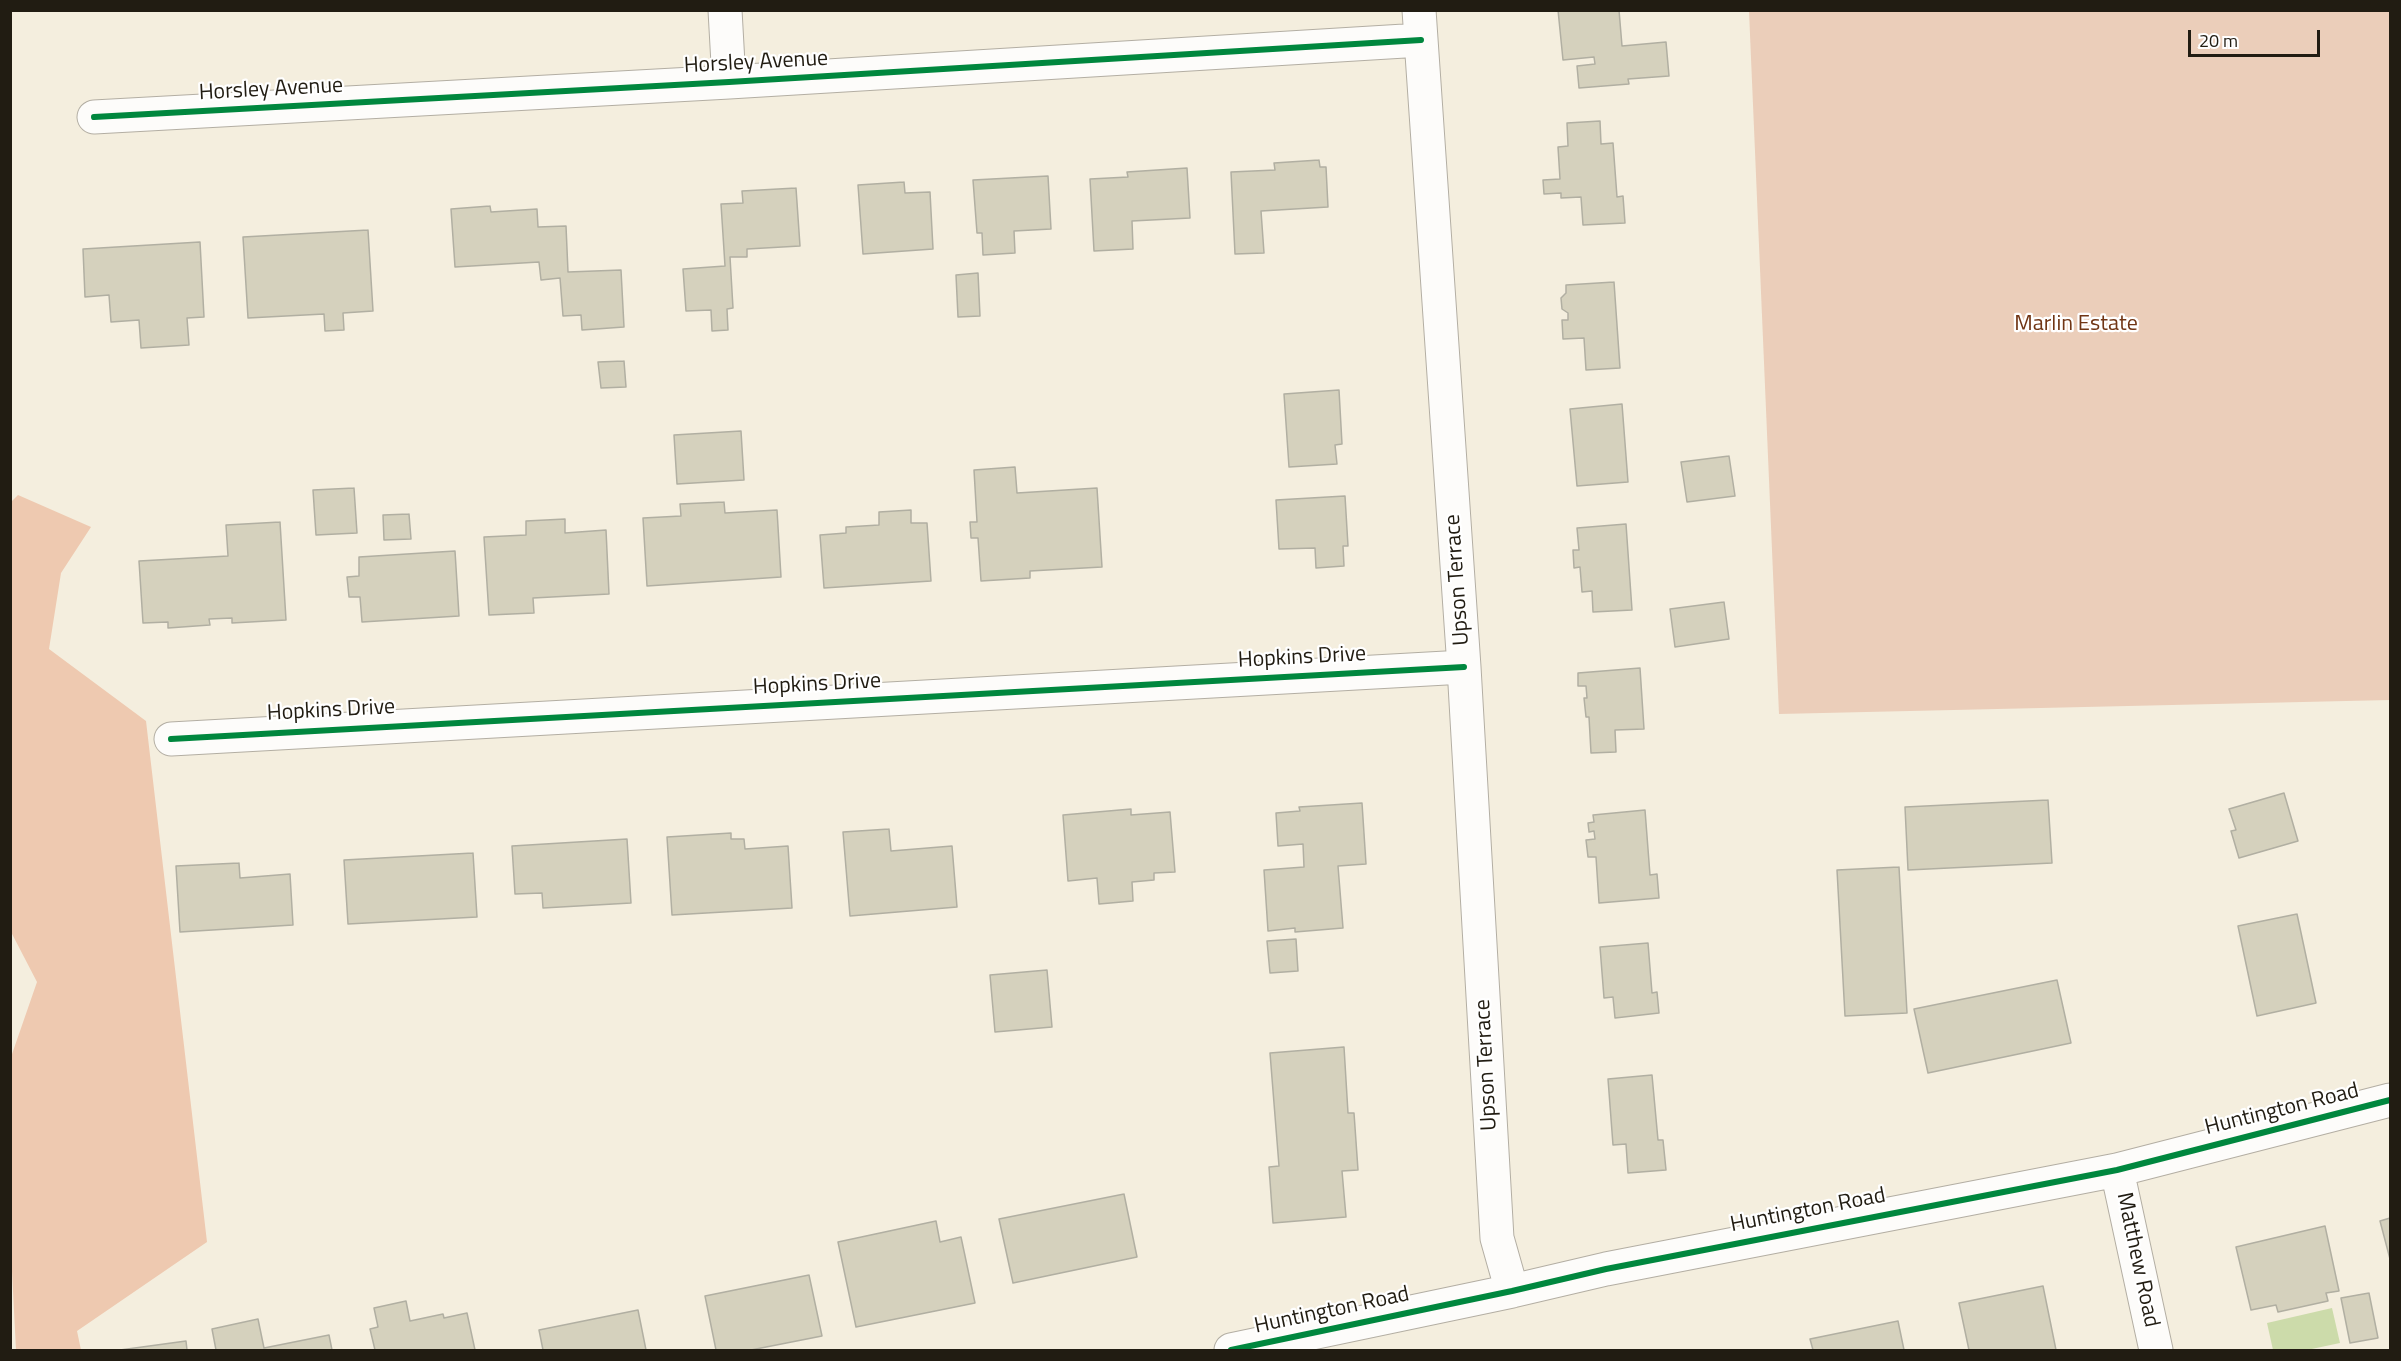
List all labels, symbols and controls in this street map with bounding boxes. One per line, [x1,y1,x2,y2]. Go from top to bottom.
scale bar [2191,18,2323,56]
text: 20 m [2199,27,2238,54]
street label: Horsley Avenue [683,46,829,80]
street label: Horsley Avenue [198,73,344,107]
park label: Marlin Estate [2014,312,2138,338]
street label: Upson Terrace [1440,513,1476,647]
street label: Hopkins Drive [1237,641,1367,675]
street label: Hopkins Drive [752,668,882,702]
street label: Hopkins Drive [266,694,396,728]
street label: Upson Terrace [1470,999,1504,1131]
street label: Huntington Road [2202,1078,2362,1142]
street label: Huntington Road [1728,1183,1888,1239]
street label: Matthew Road [2110,1190,2164,1330]
street label: Huntington Road [1252,1282,1412,1340]

